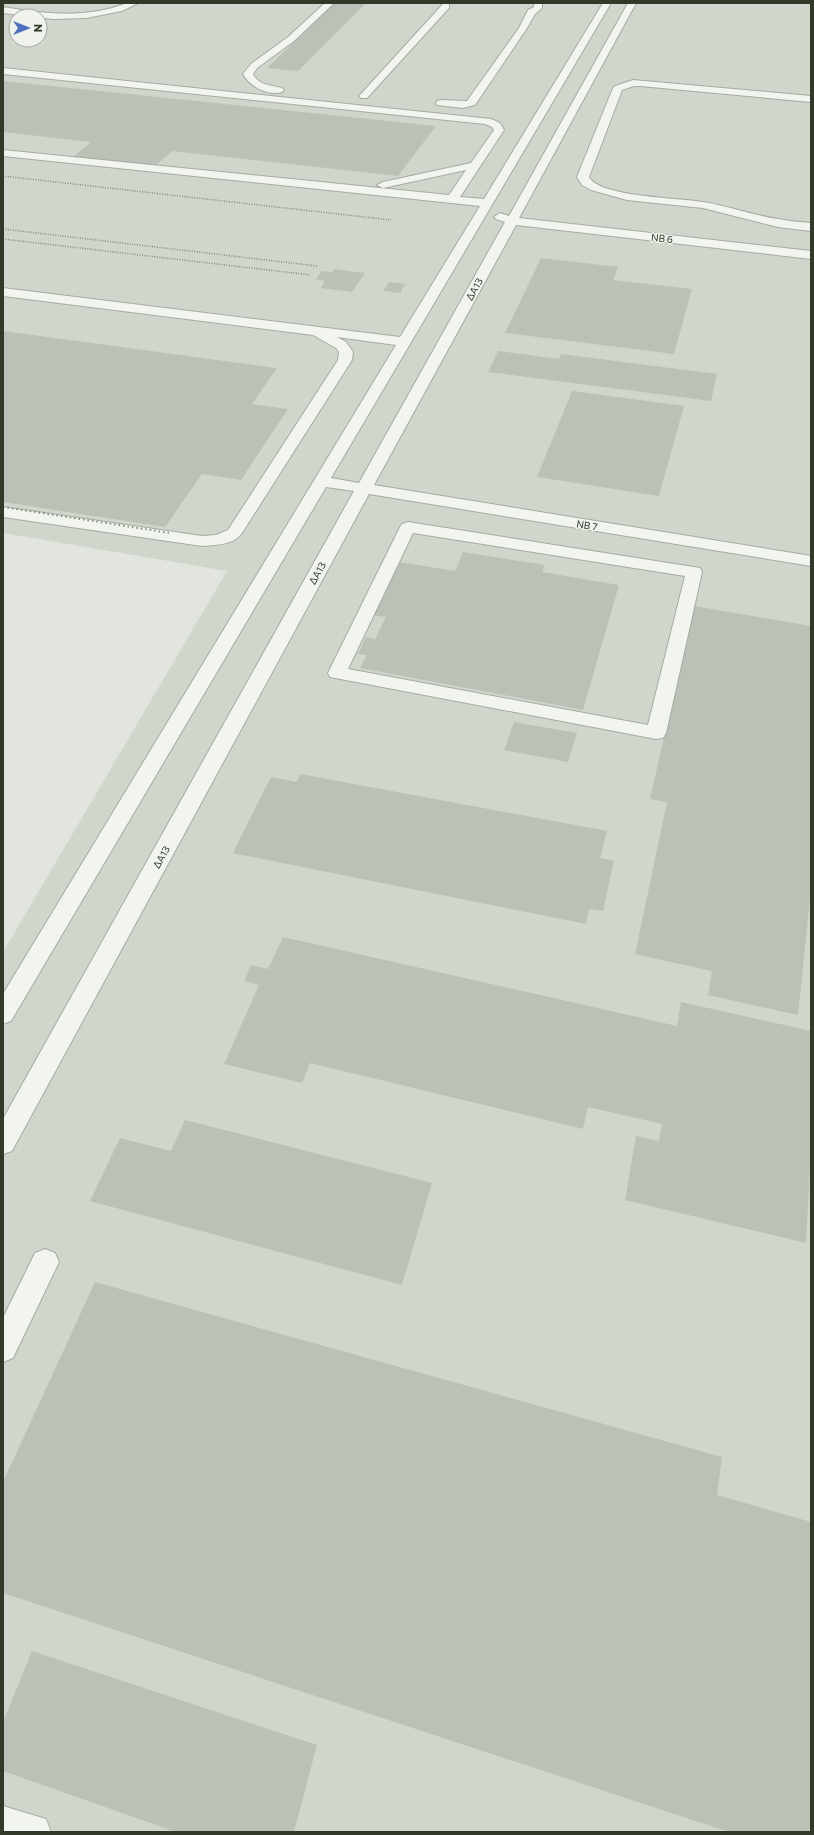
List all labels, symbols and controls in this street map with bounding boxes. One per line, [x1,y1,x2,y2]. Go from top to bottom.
north arrow [8,8,48,48]
text: N [32,24,45,32]
street label: ΝΒ 6 [650,231,674,245]
street label: ΔΑ13 [463,275,485,302]
street label: ΝΒ 7 [576,517,598,533]
street label: ΔΑ13 [306,559,328,586]
street label: ΔΑ13 [150,843,172,870]

